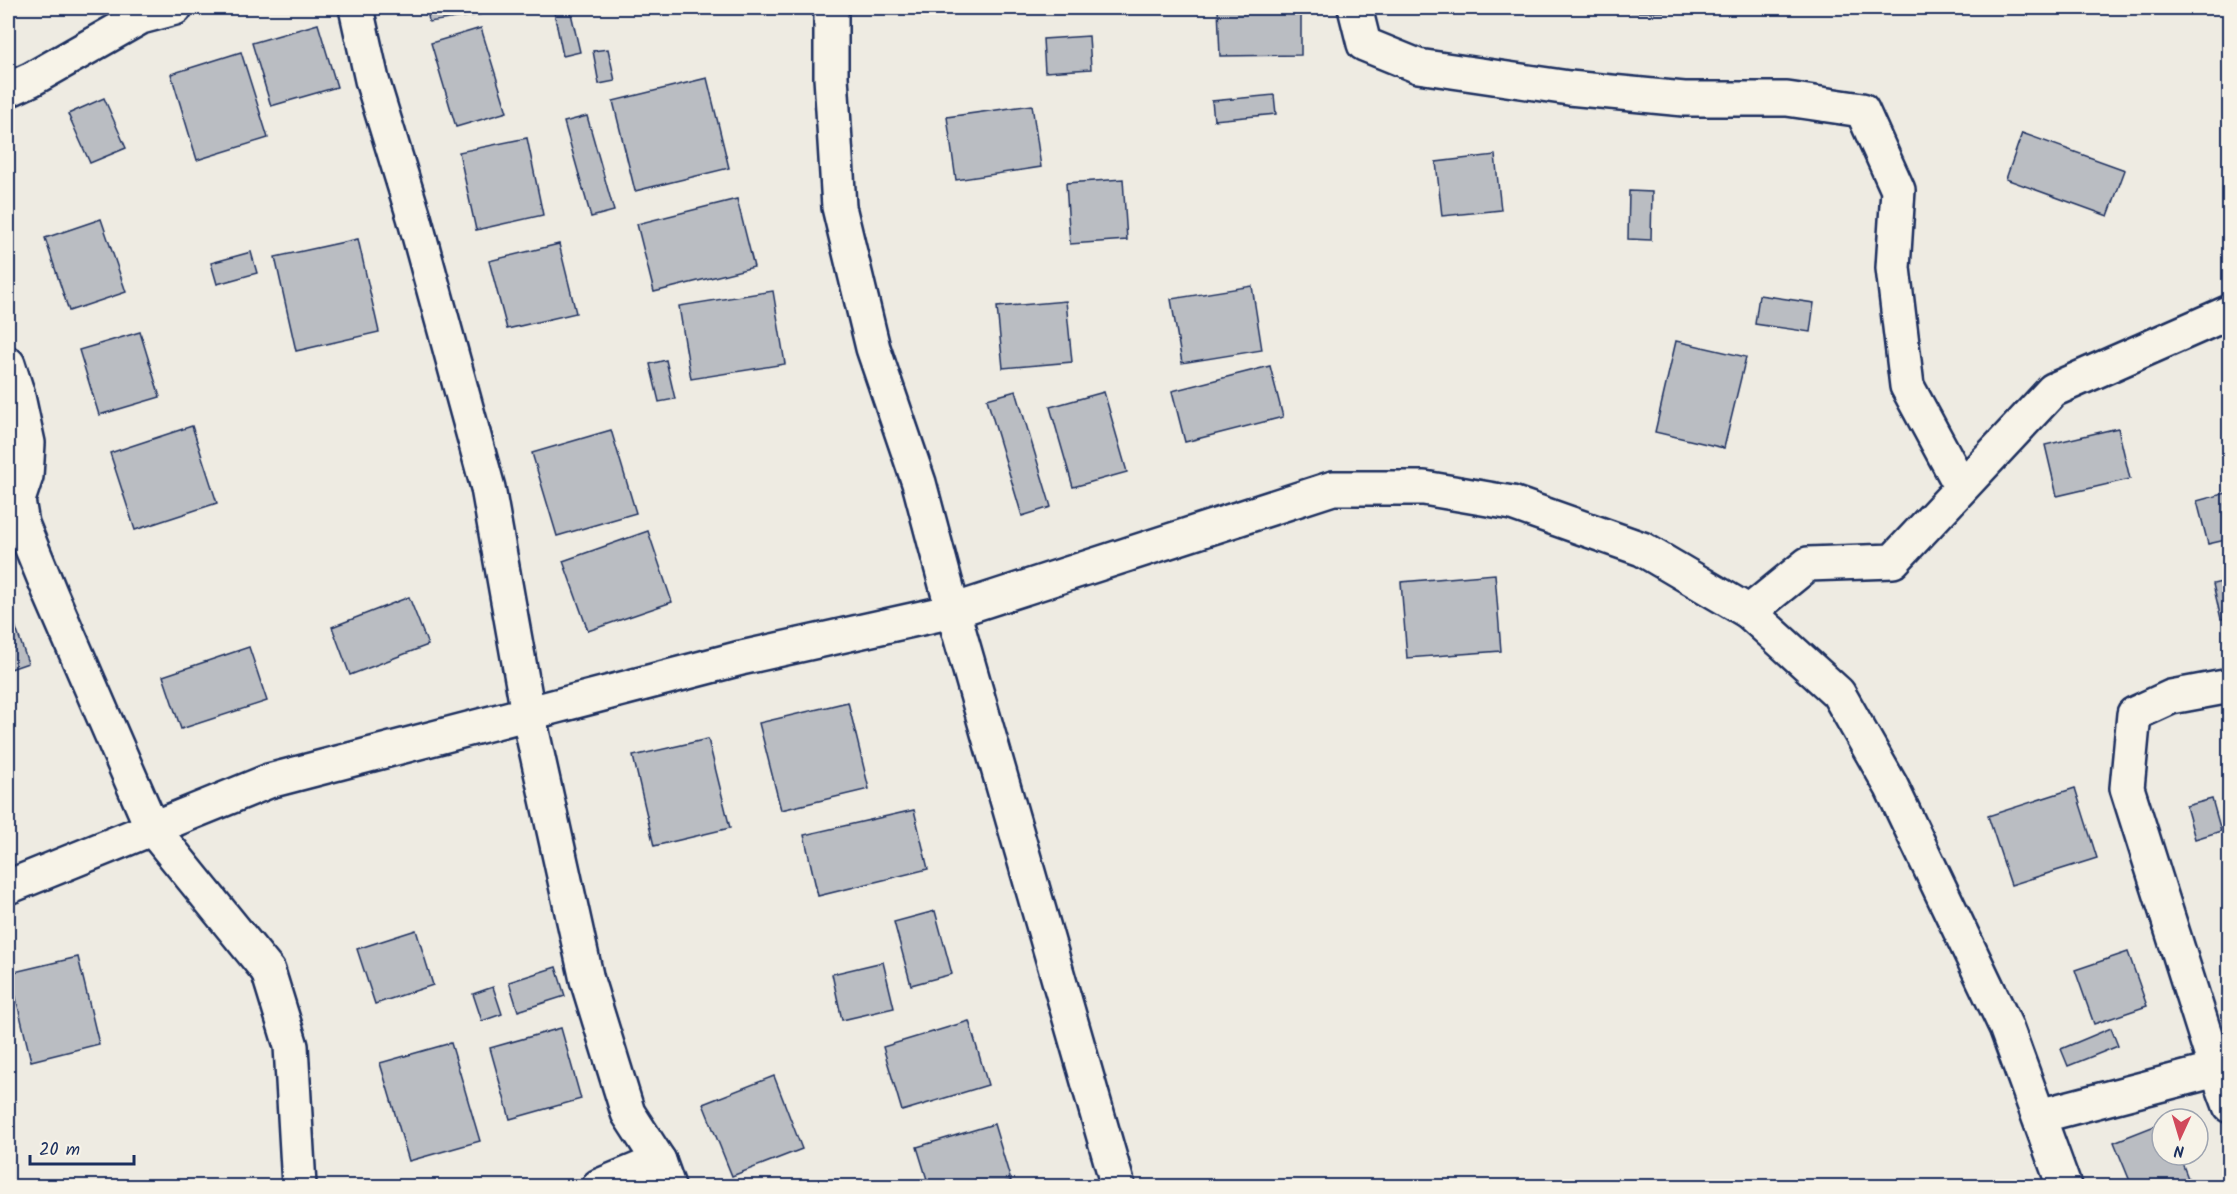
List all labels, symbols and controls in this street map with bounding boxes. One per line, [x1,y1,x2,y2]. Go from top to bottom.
north arrow [2150,1107,2210,1167]
scale bar [30,1128,134,1166]
text: 20 m [39,1136,80,1165]
text: N [2173,1138,2185,1163]

